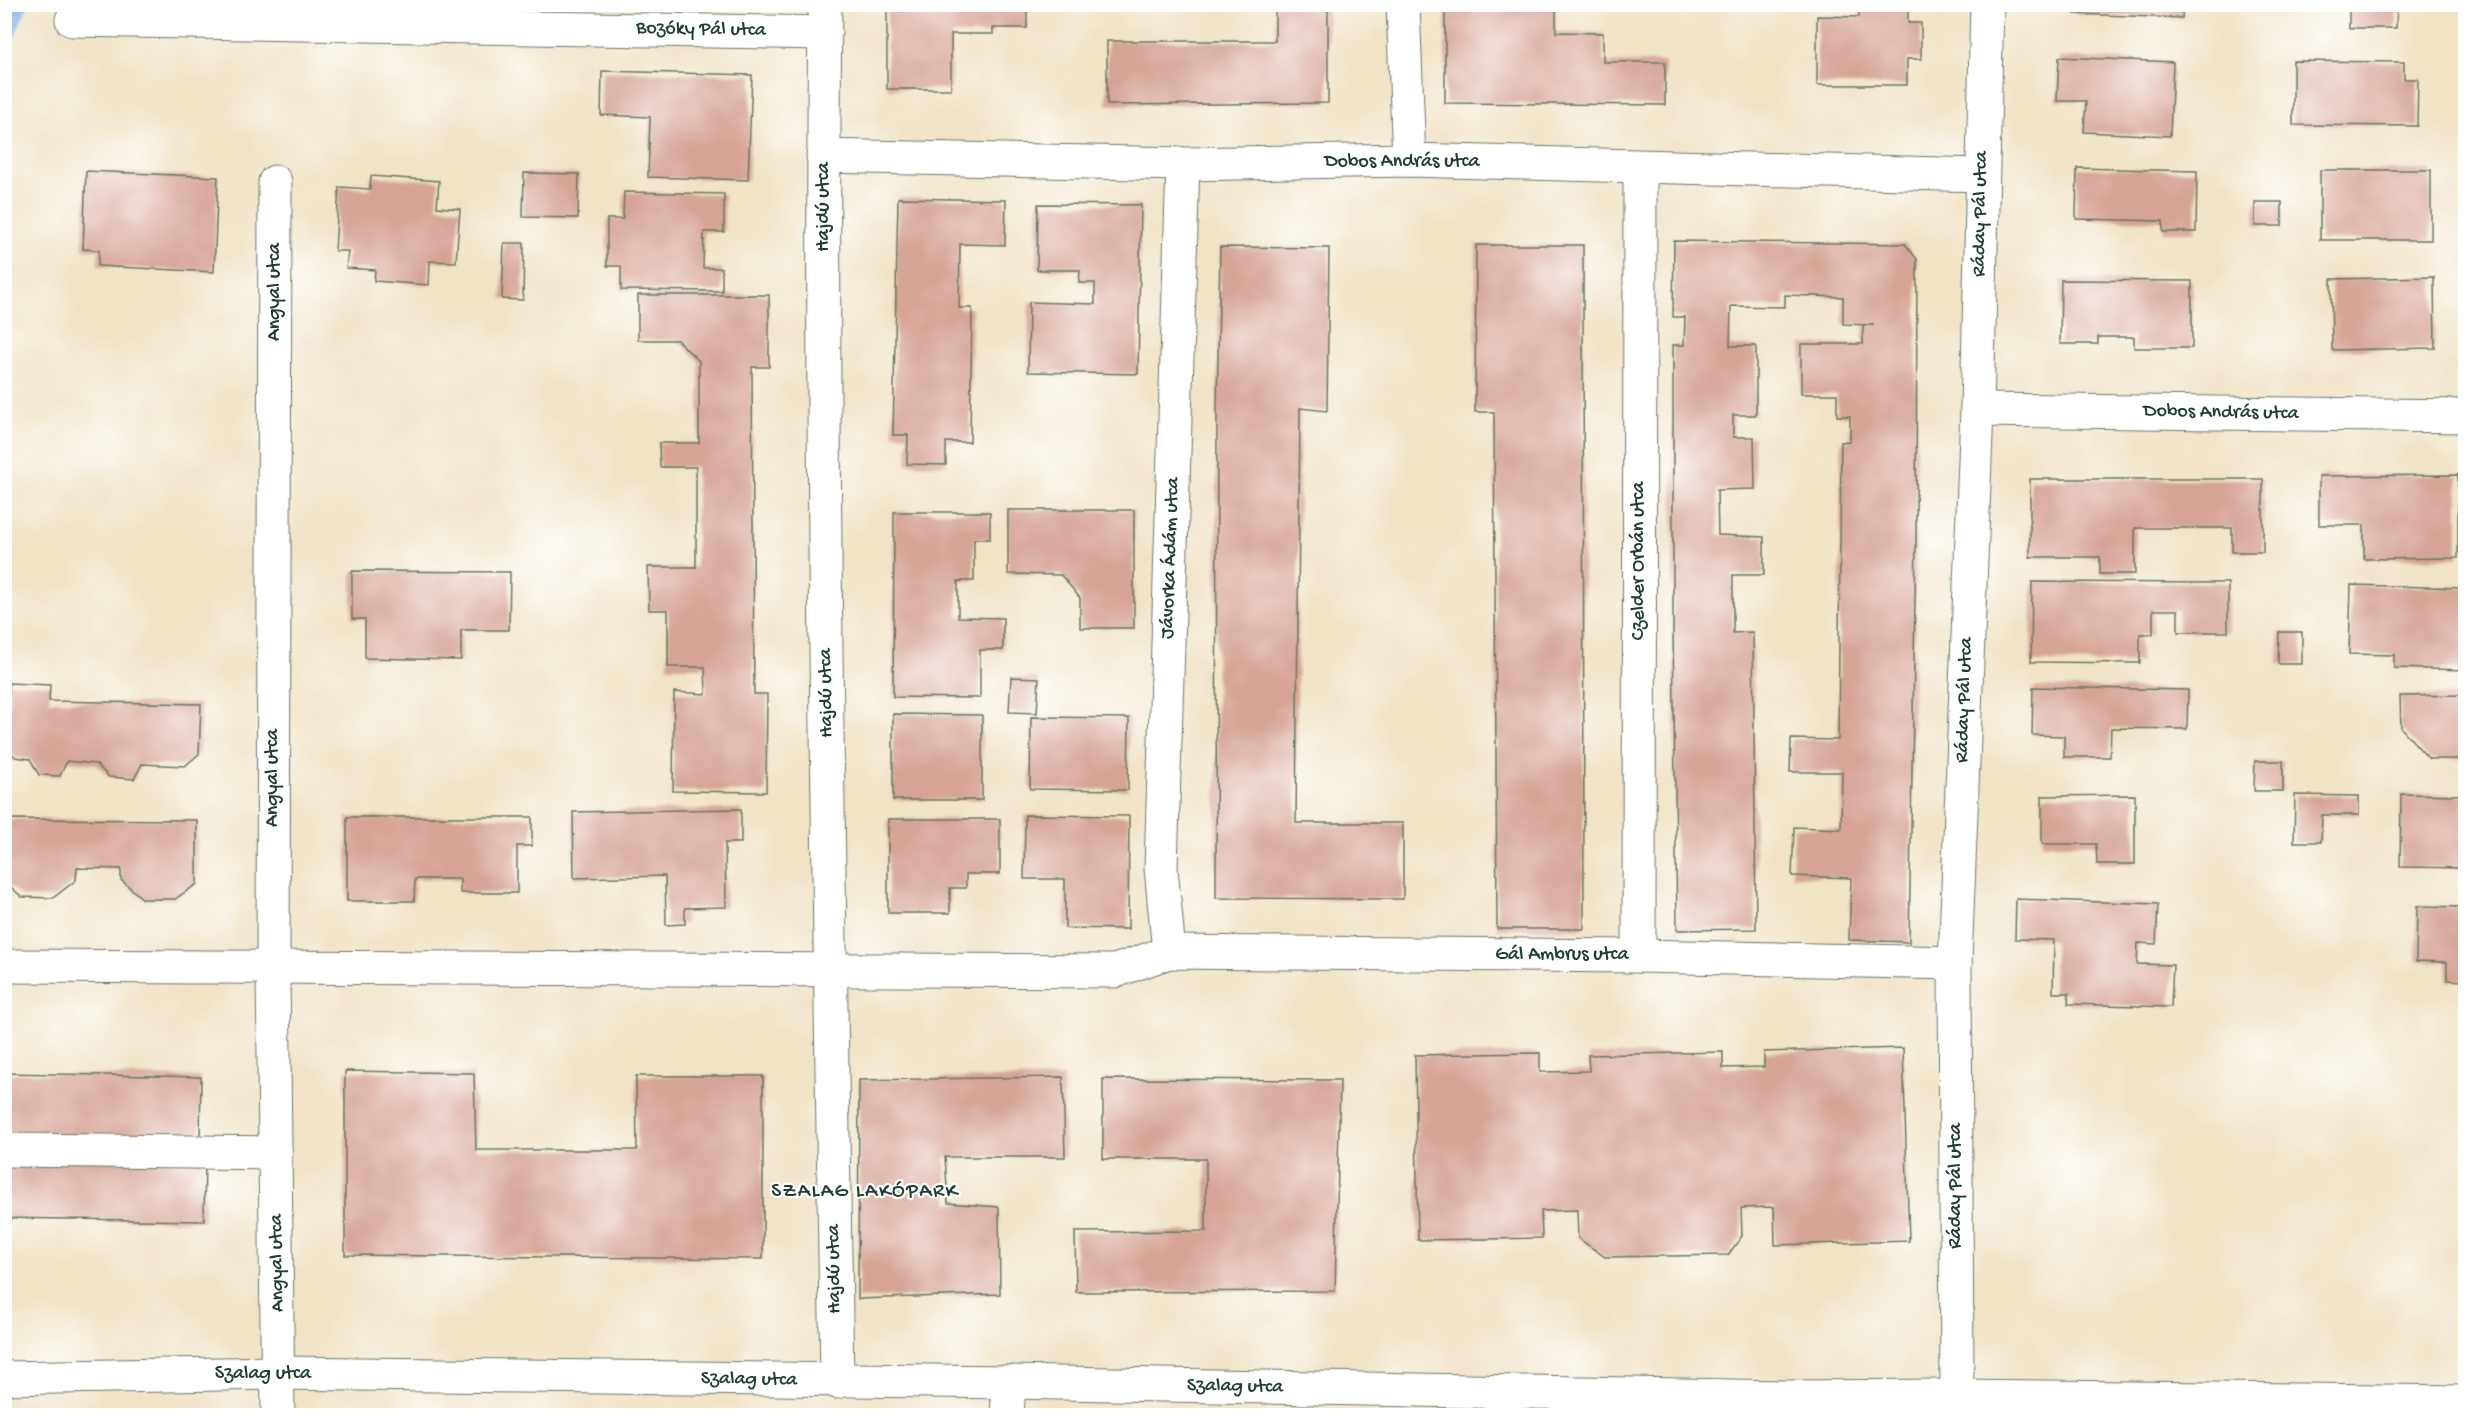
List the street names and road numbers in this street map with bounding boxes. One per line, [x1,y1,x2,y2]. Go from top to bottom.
street label: Bozóky Pál utca [635,17,767,43]
street label: Ráday Pál utca [1968,150,1994,277]
street label: Dobos András utca [1322,151,1480,174]
street label: Hajdú utca [813,161,836,252]
street label: Angyal utca [264,242,287,341]
street label: Dobos András utca [2141,400,2300,426]
street label: Jávorka Ádám utca [1155,476,1185,639]
street label: Czelder Orbán utca [1628,481,1651,640]
street label: Ráday Pál utca [1951,636,1979,763]
street label: Hajdú utca [815,647,839,738]
street label: Angyal utca [262,728,285,827]
street label: Gál Ambrus utca [1495,944,1630,967]
street label: Ráday Pál utca [1945,1122,1968,1249]
street label: Angyal utca [266,1213,290,1312]
street label: Hajdú utca [823,1223,847,1314]
street label: Szalag utca [215,1363,312,1386]
street label: Szalag utca [701,1368,798,1392]
street label: Szalag utca [1187,1375,1284,1399]

